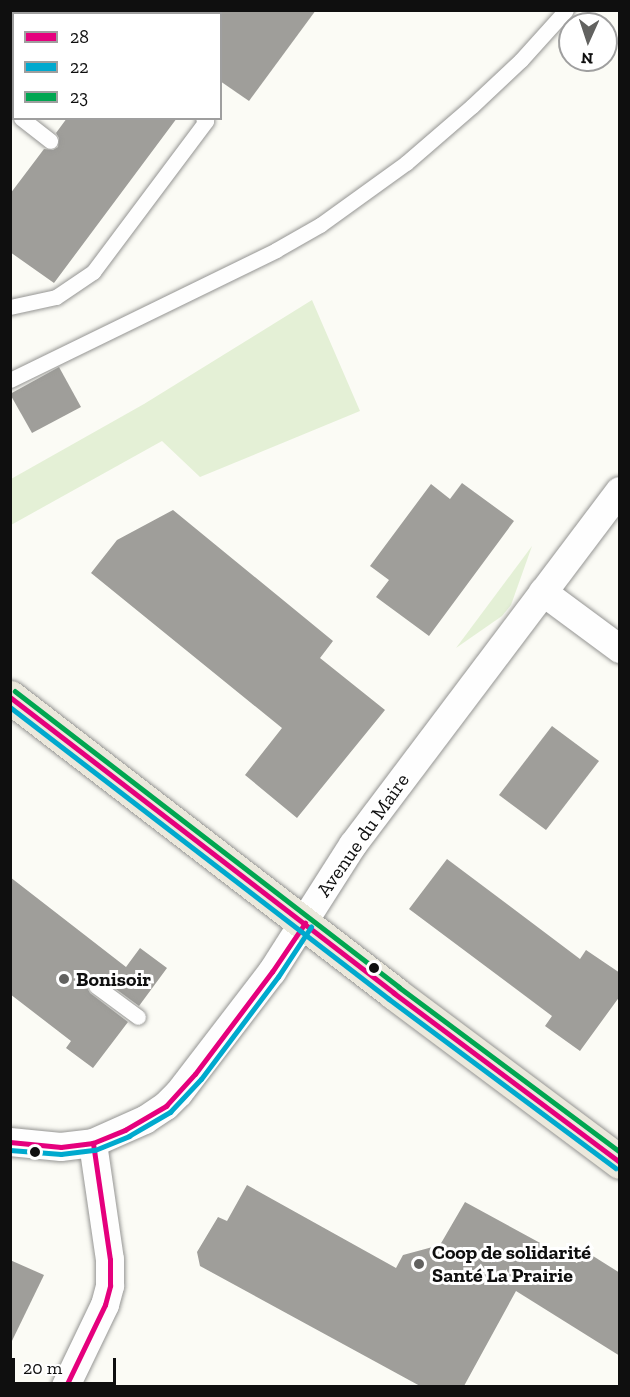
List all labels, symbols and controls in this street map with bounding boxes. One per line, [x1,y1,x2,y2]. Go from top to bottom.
legend [12,12,222,120]
north arrow [558,12,618,72]
text: 28 [70,26,89,48]
text: N [581,49,594,68]
text: 22 [70,56,89,78]
text: 23 [70,86,88,108]
street label: Avenue du Maire [312,769,414,901]
unlabelled marker [368,962,380,974]
place label: Bonisoir [76,967,151,991]
marker: Bonisoir [57,972,71,986]
unlabelled marker [29,1146,41,1158]
place label: Coop de solidarité Santé La Prairie [432,1240,591,1287]
marker: Coop de solidarité Santé La Prairie [410,1255,428,1273]
scale bar [15,1346,118,1384]
text: 20 m [23,1357,62,1379]

